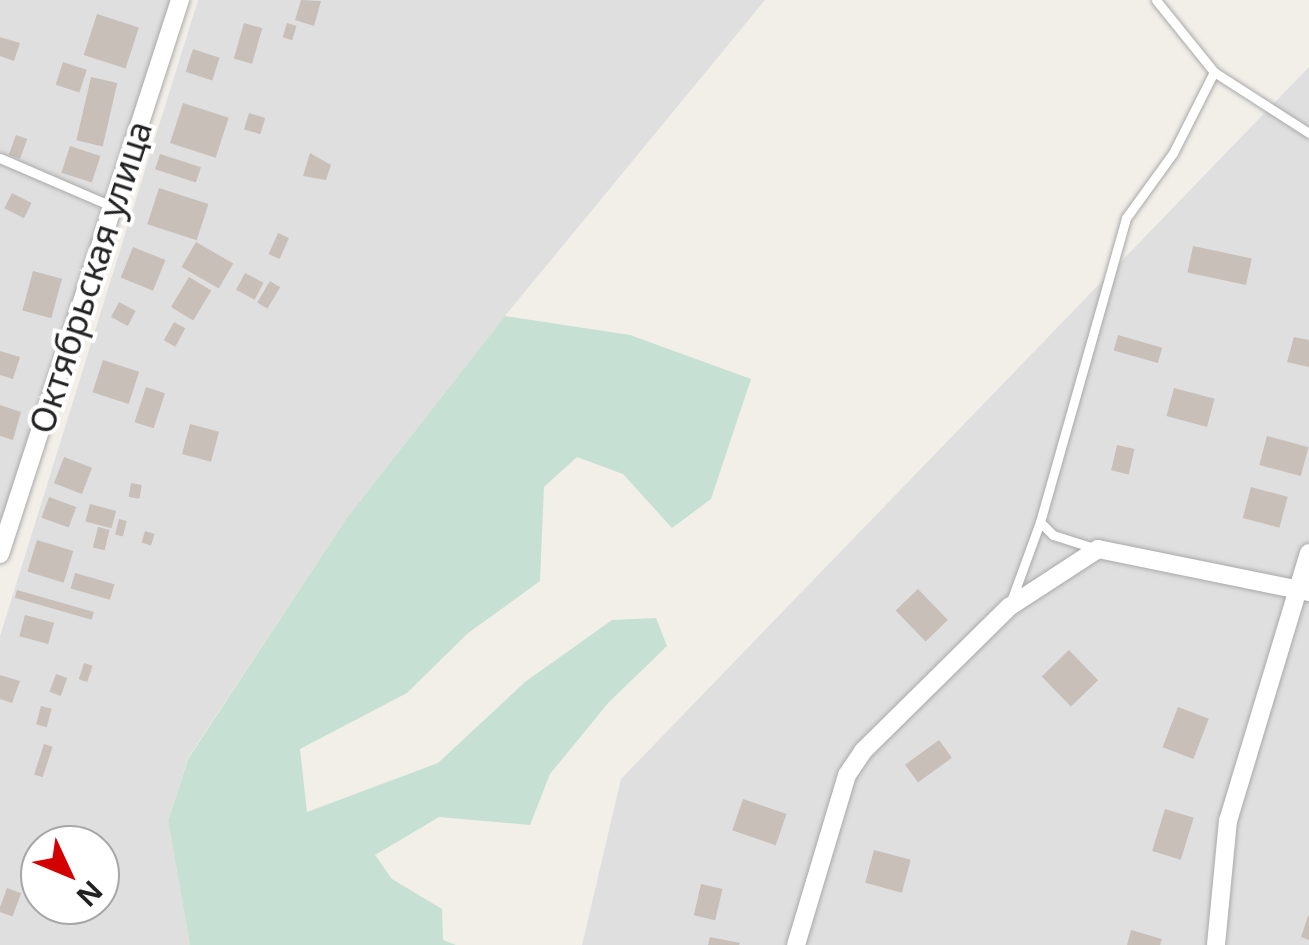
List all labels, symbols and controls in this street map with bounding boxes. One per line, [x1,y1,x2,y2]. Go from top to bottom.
street label: Октябрьская улица [20,115,160,439]
north arrow [20,825,120,925]
text: N [69,873,112,916]

